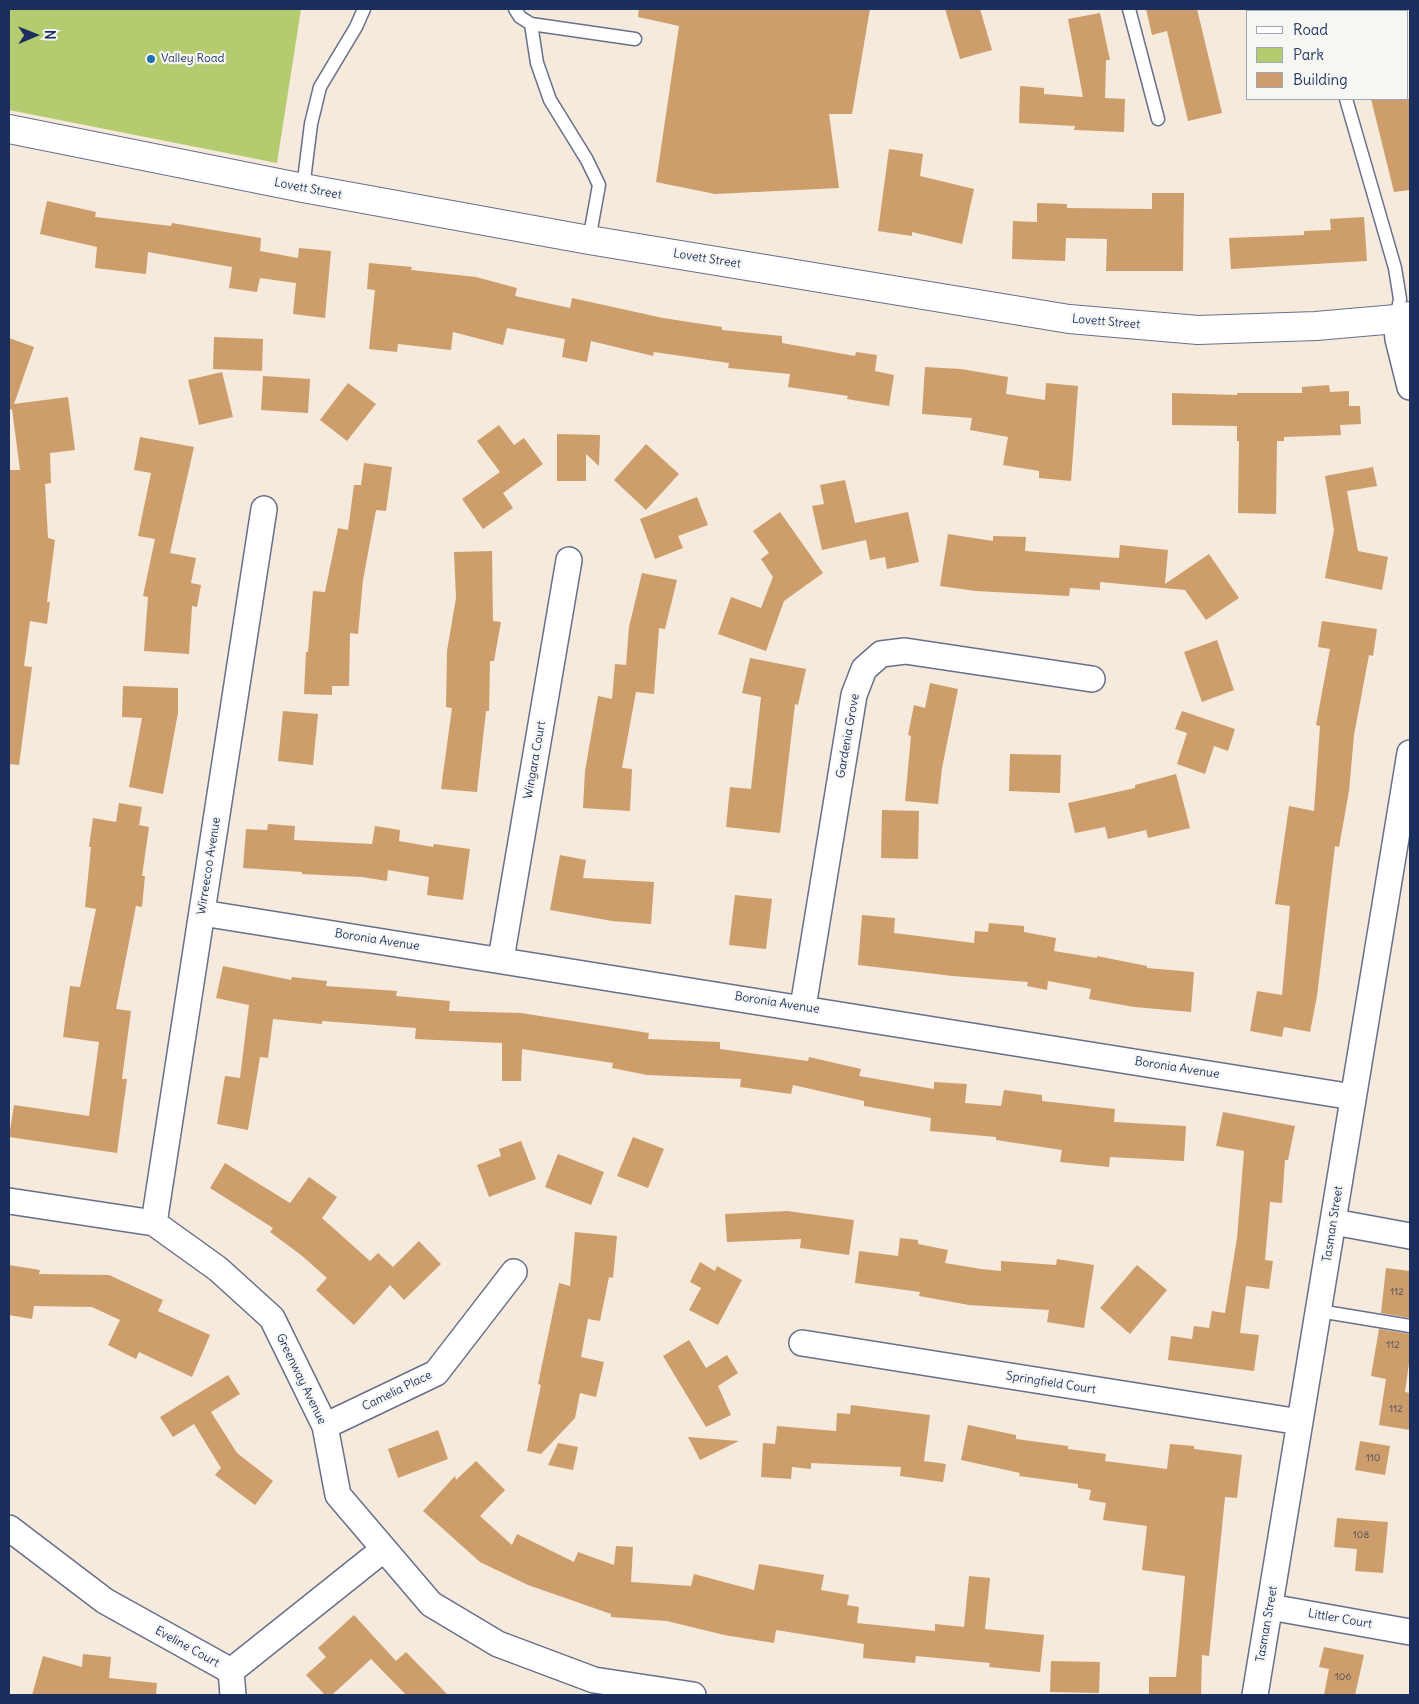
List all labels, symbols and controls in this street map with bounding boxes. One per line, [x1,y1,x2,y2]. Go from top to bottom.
north arrow [10,10,60,60]
legend [1246,10,1409,100]
text: Road [1293,20,1328,39]
text: N [41,30,59,40]
text: Park [1293,45,1324,64]
place label: Valley Road [161,52,225,66]
marker: Valley Road [145,53,157,65]
text: Building [1293,70,1348,89]
street label: Lovett Street [273,175,343,203]
street label: Lovett Street [672,247,742,271]
street label: Lovett Street [1071,312,1141,332]
street label: Gardenia Grove [833,693,863,779]
street label: Wingara Court [521,720,549,800]
street label: Wirreecoo Avenue [194,816,224,916]
street label: Boronia Avenue [334,926,420,954]
street label: Boronia Avenue [734,989,820,1017]
street label: Boronia Avenue [1134,1054,1220,1082]
street label: Tasman Street [1320,1185,1346,1263]
house number: 112 [1390,1286,1404,1298]
street label: Greenway Avenue [273,1331,329,1427]
house number: 112 [1386,1339,1400,1351]
street label: Camelia Place [360,1368,434,1414]
street label: Springfield Court [1005,1369,1097,1397]
house number: 112 [1389,1403,1403,1415]
house number: 110 [1366,1452,1380,1464]
house number: 108 [1353,1529,1369,1541]
street label: Tasman Street [1253,1585,1281,1663]
street label: Littler Court [1307,1606,1373,1632]
street label: Eveline Court [152,1623,222,1671]
house number: 106 [1335,1671,1351,1683]

